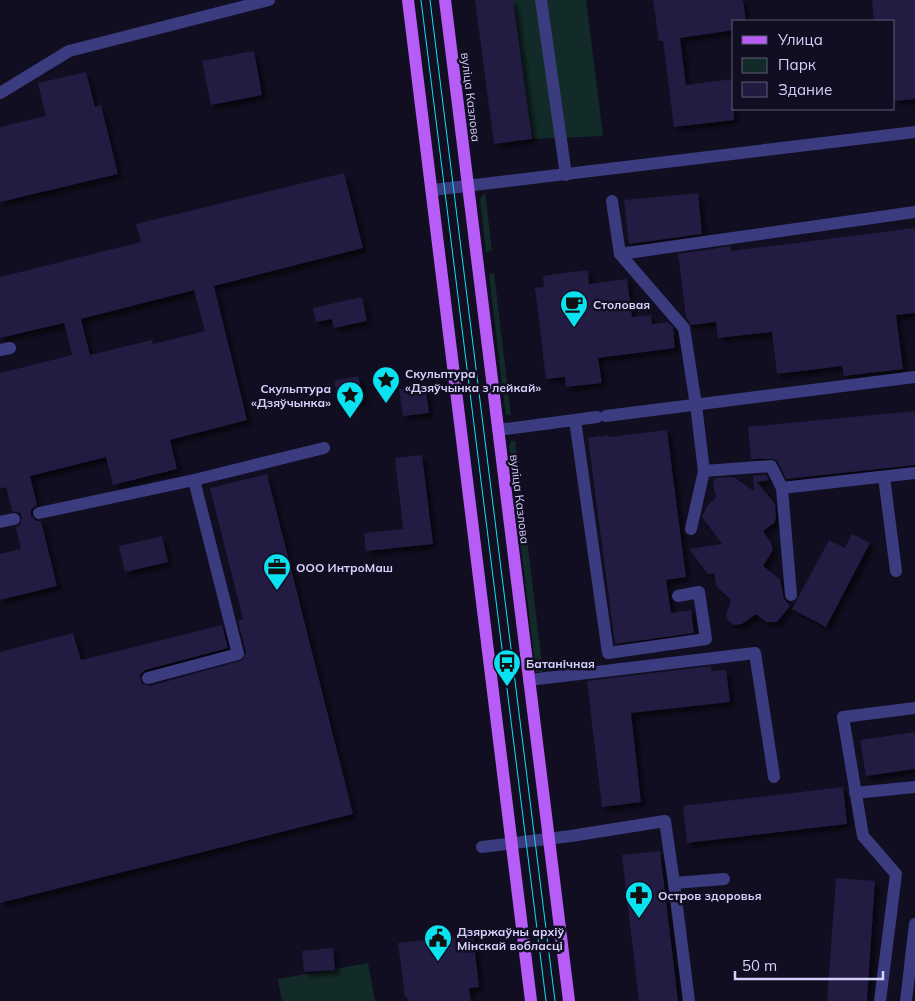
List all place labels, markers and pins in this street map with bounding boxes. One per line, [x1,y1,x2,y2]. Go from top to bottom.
cafe icon: Столовая [559,289,589,328]
place label: Столовая [593,297,650,312]
place icon: Скульптура «Дзяўчынка з лейкай» [371,365,401,404]
place label: Скульптура «Дзяўчынка з лейкай» [405,366,541,395]
place icon: Скульптура «Дзяўчынка» [335,380,365,419]
place label: Скульптура «Дзяўчынка» [251,381,331,410]
office icon: ООО ИнтроМаш [262,552,292,591]
place label: ООО ИнтроМаш [296,560,393,575]
bus stop icon: Батанічная [492,648,522,687]
place label: Батанічная [526,656,595,671]
pharmacy icon: Остров здоровья [624,880,654,919]
place label: Остров здоровья [658,888,762,903]
public building icon: Дзяржаўны архіў Мінскай вобласці [423,923,453,962]
place label: Дзяржаўны архіў Мінскай вобласці [457,924,564,953]

